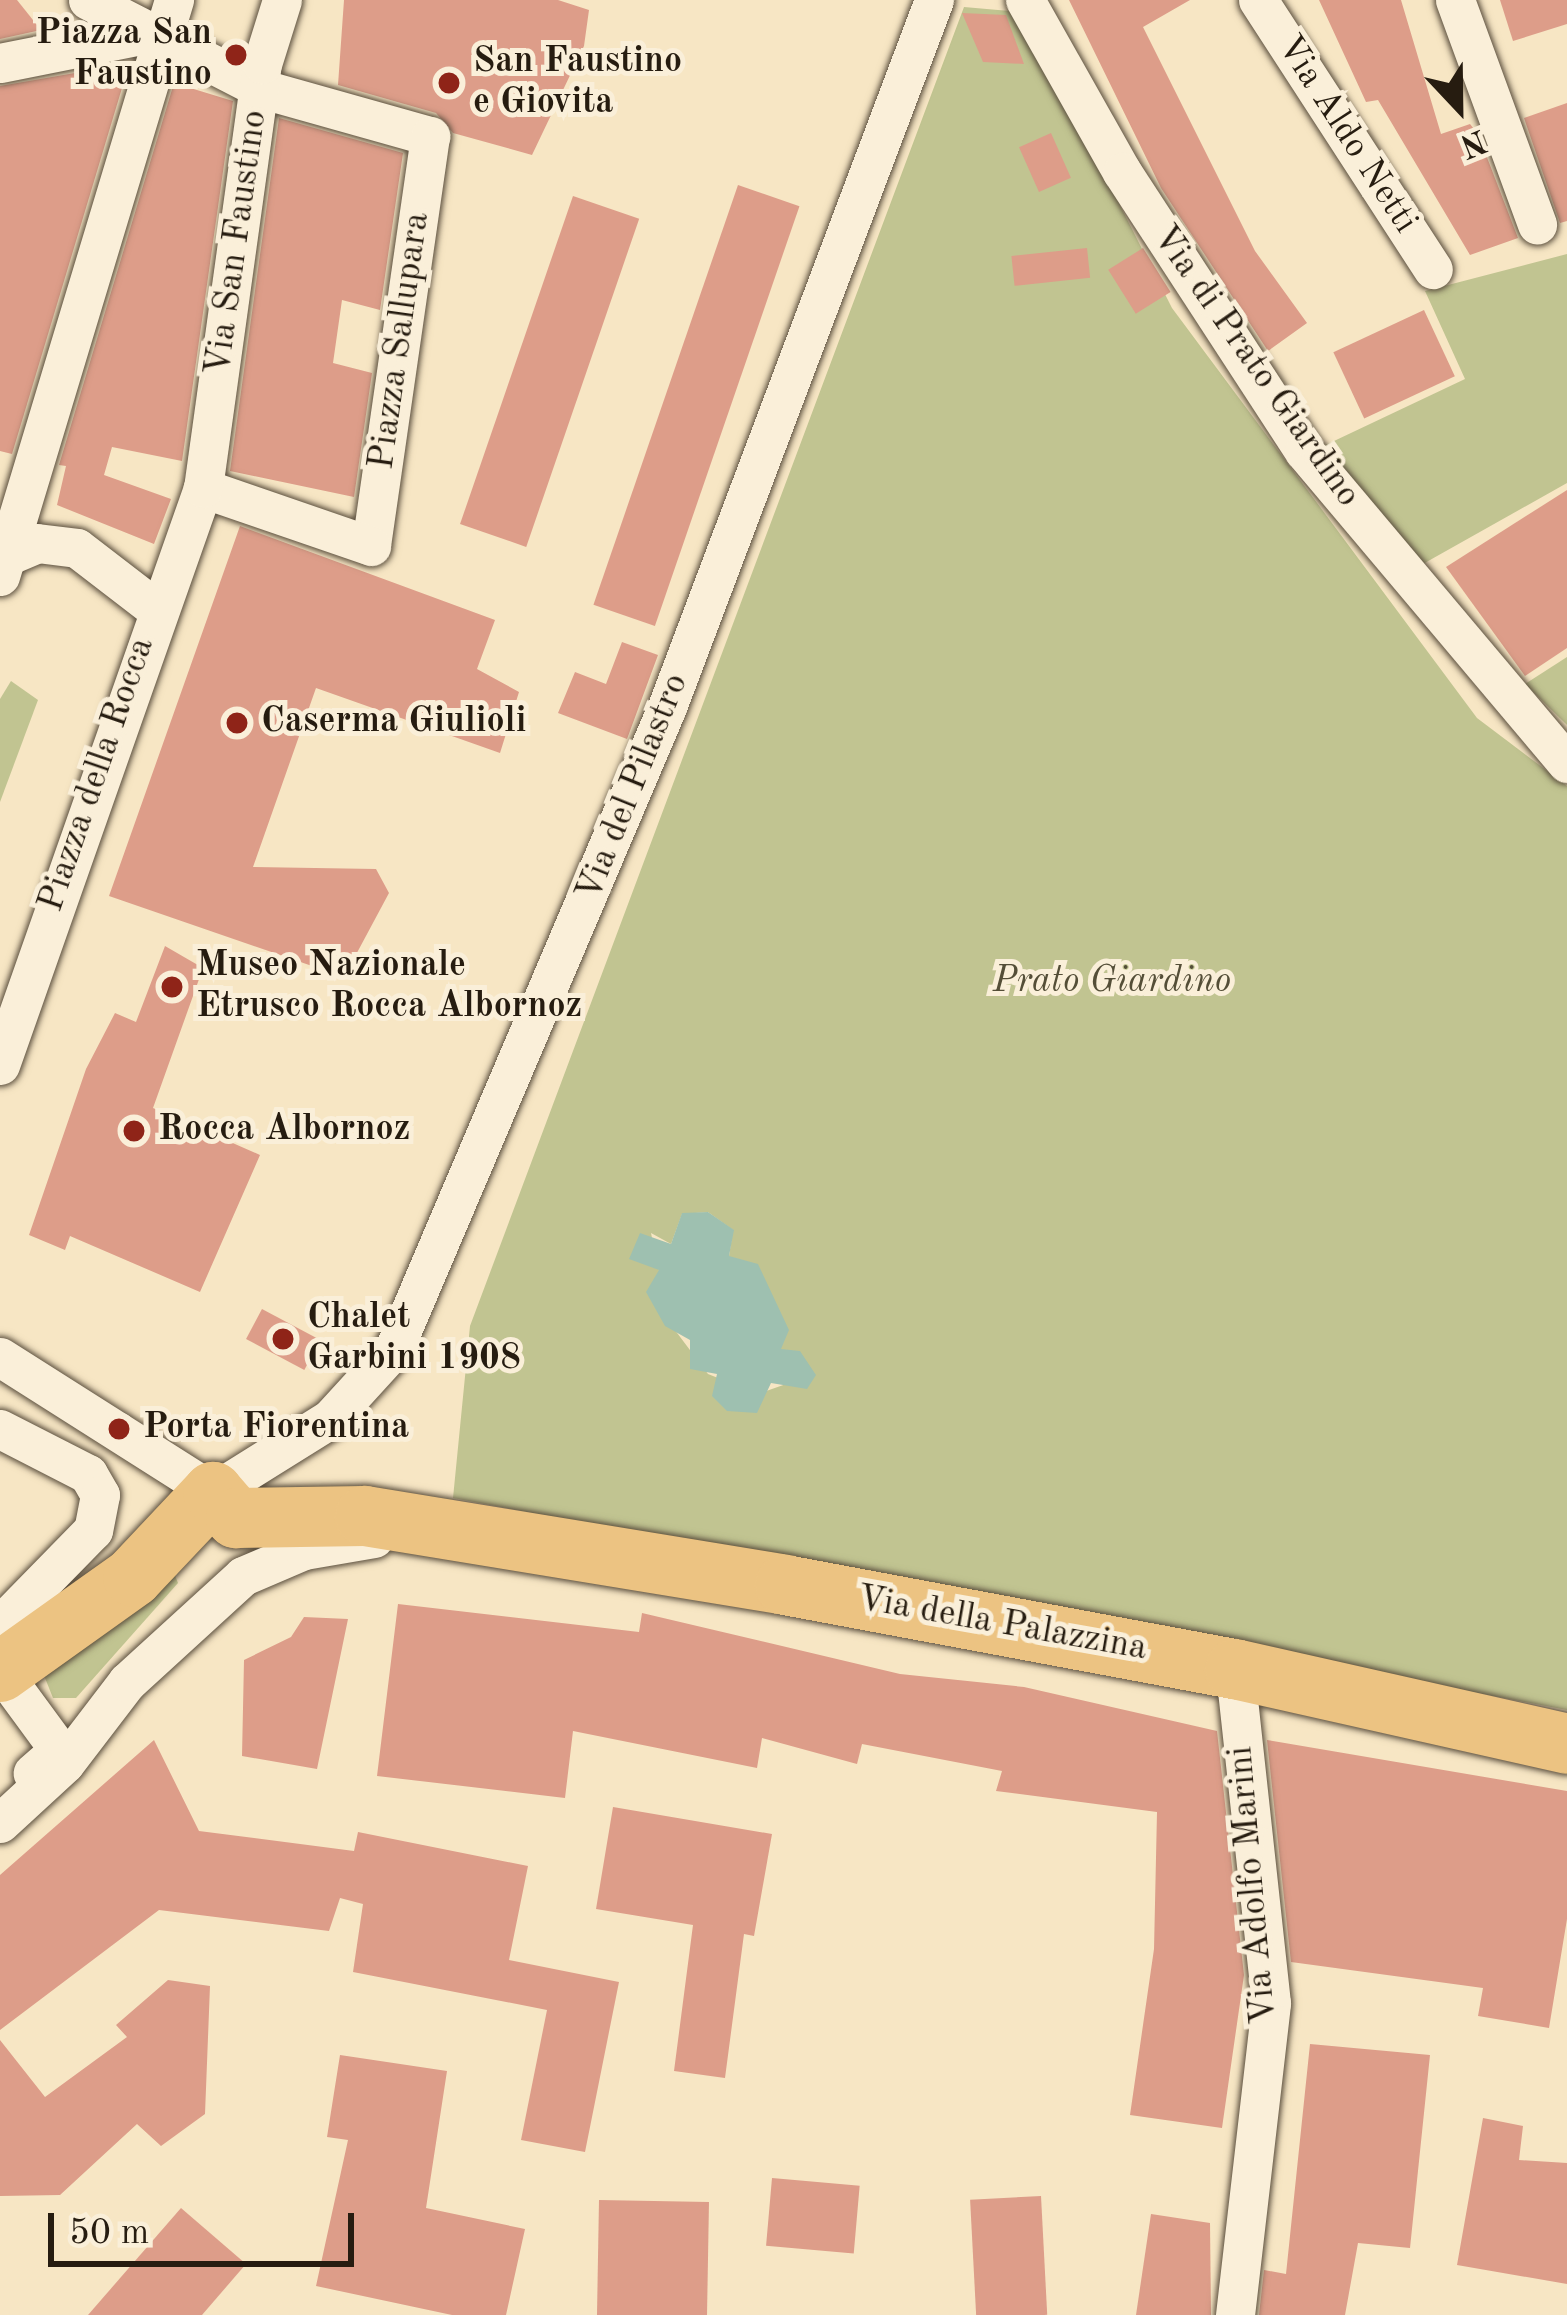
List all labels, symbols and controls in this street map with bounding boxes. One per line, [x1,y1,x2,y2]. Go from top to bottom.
place label: Piazza San Faustino [36,12,212,97]
street label: Via Aldo Netti [1266,28,1426,242]
place label: San Faustino e Giovita [473,40,682,125]
marker: Piazza San Faustino [223,42,249,68]
north arrow [1399,48,1519,168]
marker: San Faustino e Giovita [436,70,462,96]
street label: Via San Faustino [198,107,278,379]
text: N [1455,122,1491,162]
street label: Piazza Sallupara [362,210,440,472]
street label: Via di Prato Giardino [1142,218,1368,516]
street label: Piazza della Rocca [31,632,165,918]
street label: Via del Pilastro [569,668,699,908]
place label: Caserma Giulioli [261,701,526,745]
marker: Caserma Giulioli [224,710,250,736]
place label: Museo Nazionale Etrusco Rocca Albornoz [196,944,582,1029]
park label: Prato Giardino [993,961,1231,1005]
marker: Museo Nazionale Etrusco Rocca Albornoz [159,974,185,1000]
place label: Rocca Albornoz [158,1109,410,1153]
marker: Rocca Albornoz [121,1118,147,1144]
place label: Chalet Garbini 1908 [307,1296,521,1381]
marker: Chalet Garbini 1908 [270,1326,296,1352]
place label: Porta Fiorentina [143,1407,409,1451]
marker: Porta Fiorentina [106,1416,132,1442]
street label: Via della Palazzina [854,1578,1150,1672]
street label: Via Adolfo Marini [1220,1744,1288,2026]
scale bar [54,2189,360,2263]
text: 50 m [69,2216,149,2252]

